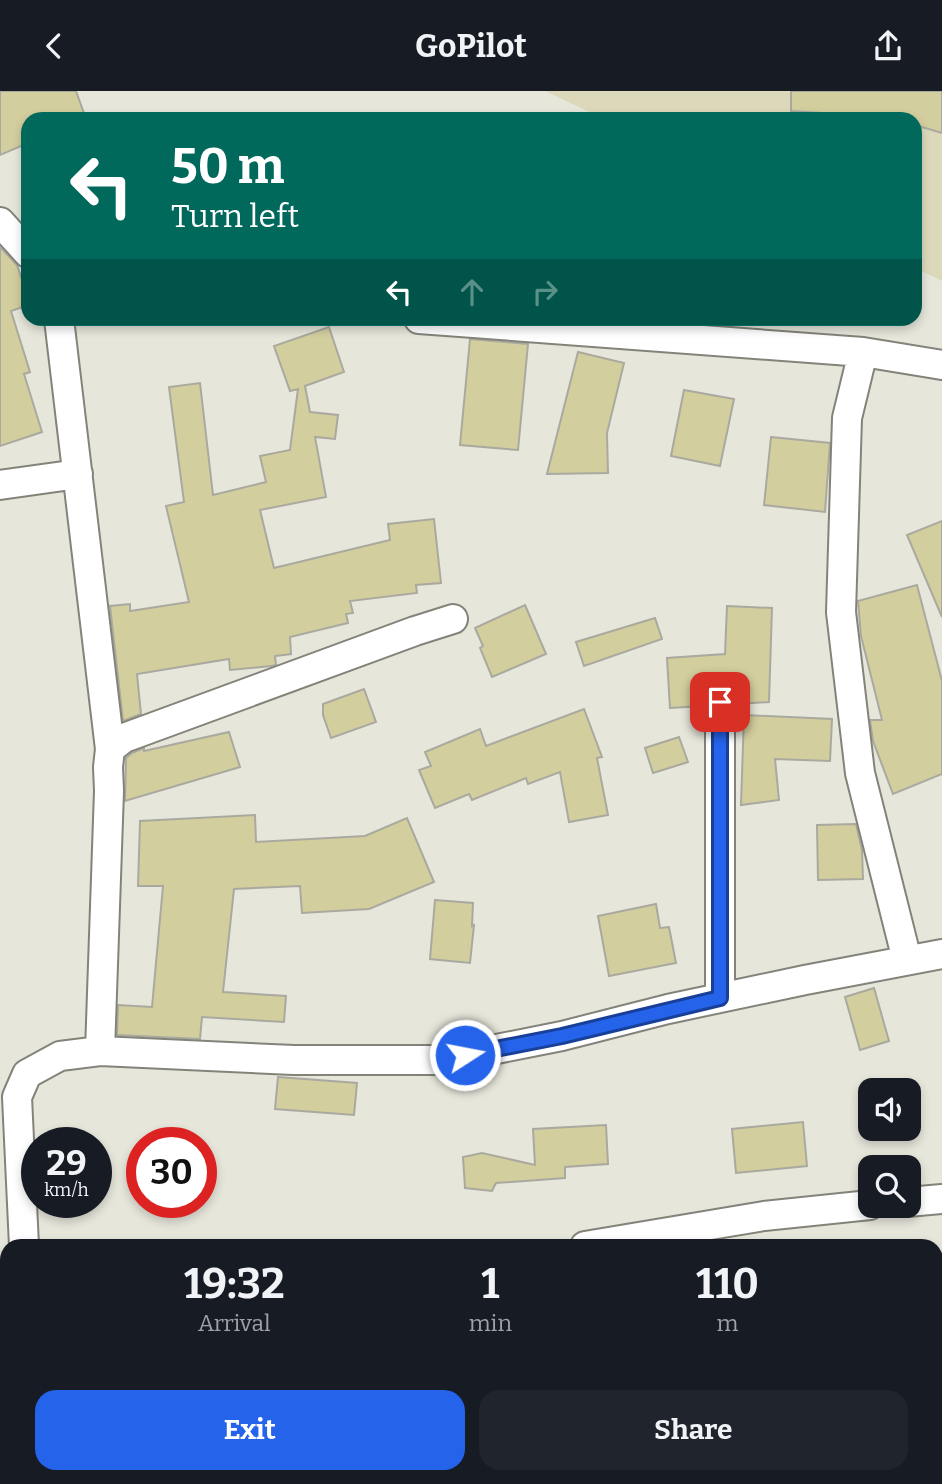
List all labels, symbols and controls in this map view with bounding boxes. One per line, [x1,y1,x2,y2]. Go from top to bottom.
icon: back [35,27,73,65]
text: GoPilot [415,27,527,65]
icon: share [869,27,907,65]
text: 50 m [171,137,284,196]
icon: left [56,140,147,231]
text: Turn left [171,197,299,235]
icon: left [380,273,418,311]
icon: ahead [453,273,491,311]
icon: right [526,273,564,311]
pin [690,672,750,732]
icon: arrive [701,683,739,721]
position arrow [428,1018,502,1092]
map controls [858,1078,921,1218]
button: sound [858,1078,921,1141]
speed limit sign: 30 [126,1127,217,1218]
text: 29 [46,1142,87,1184]
button: search [858,1155,921,1218]
text: km/h [44,1179,89,1201]
text: 19:32 [184,1259,285,1309]
text: 1 [481,1259,499,1309]
text: 110 [696,1259,759,1309]
text: Arrival [198,1309,271,1337]
text: min [469,1309,512,1337]
text: m [717,1309,738,1337]
button: Exit [35,1390,465,1470]
button: Share [479,1390,908,1470]

